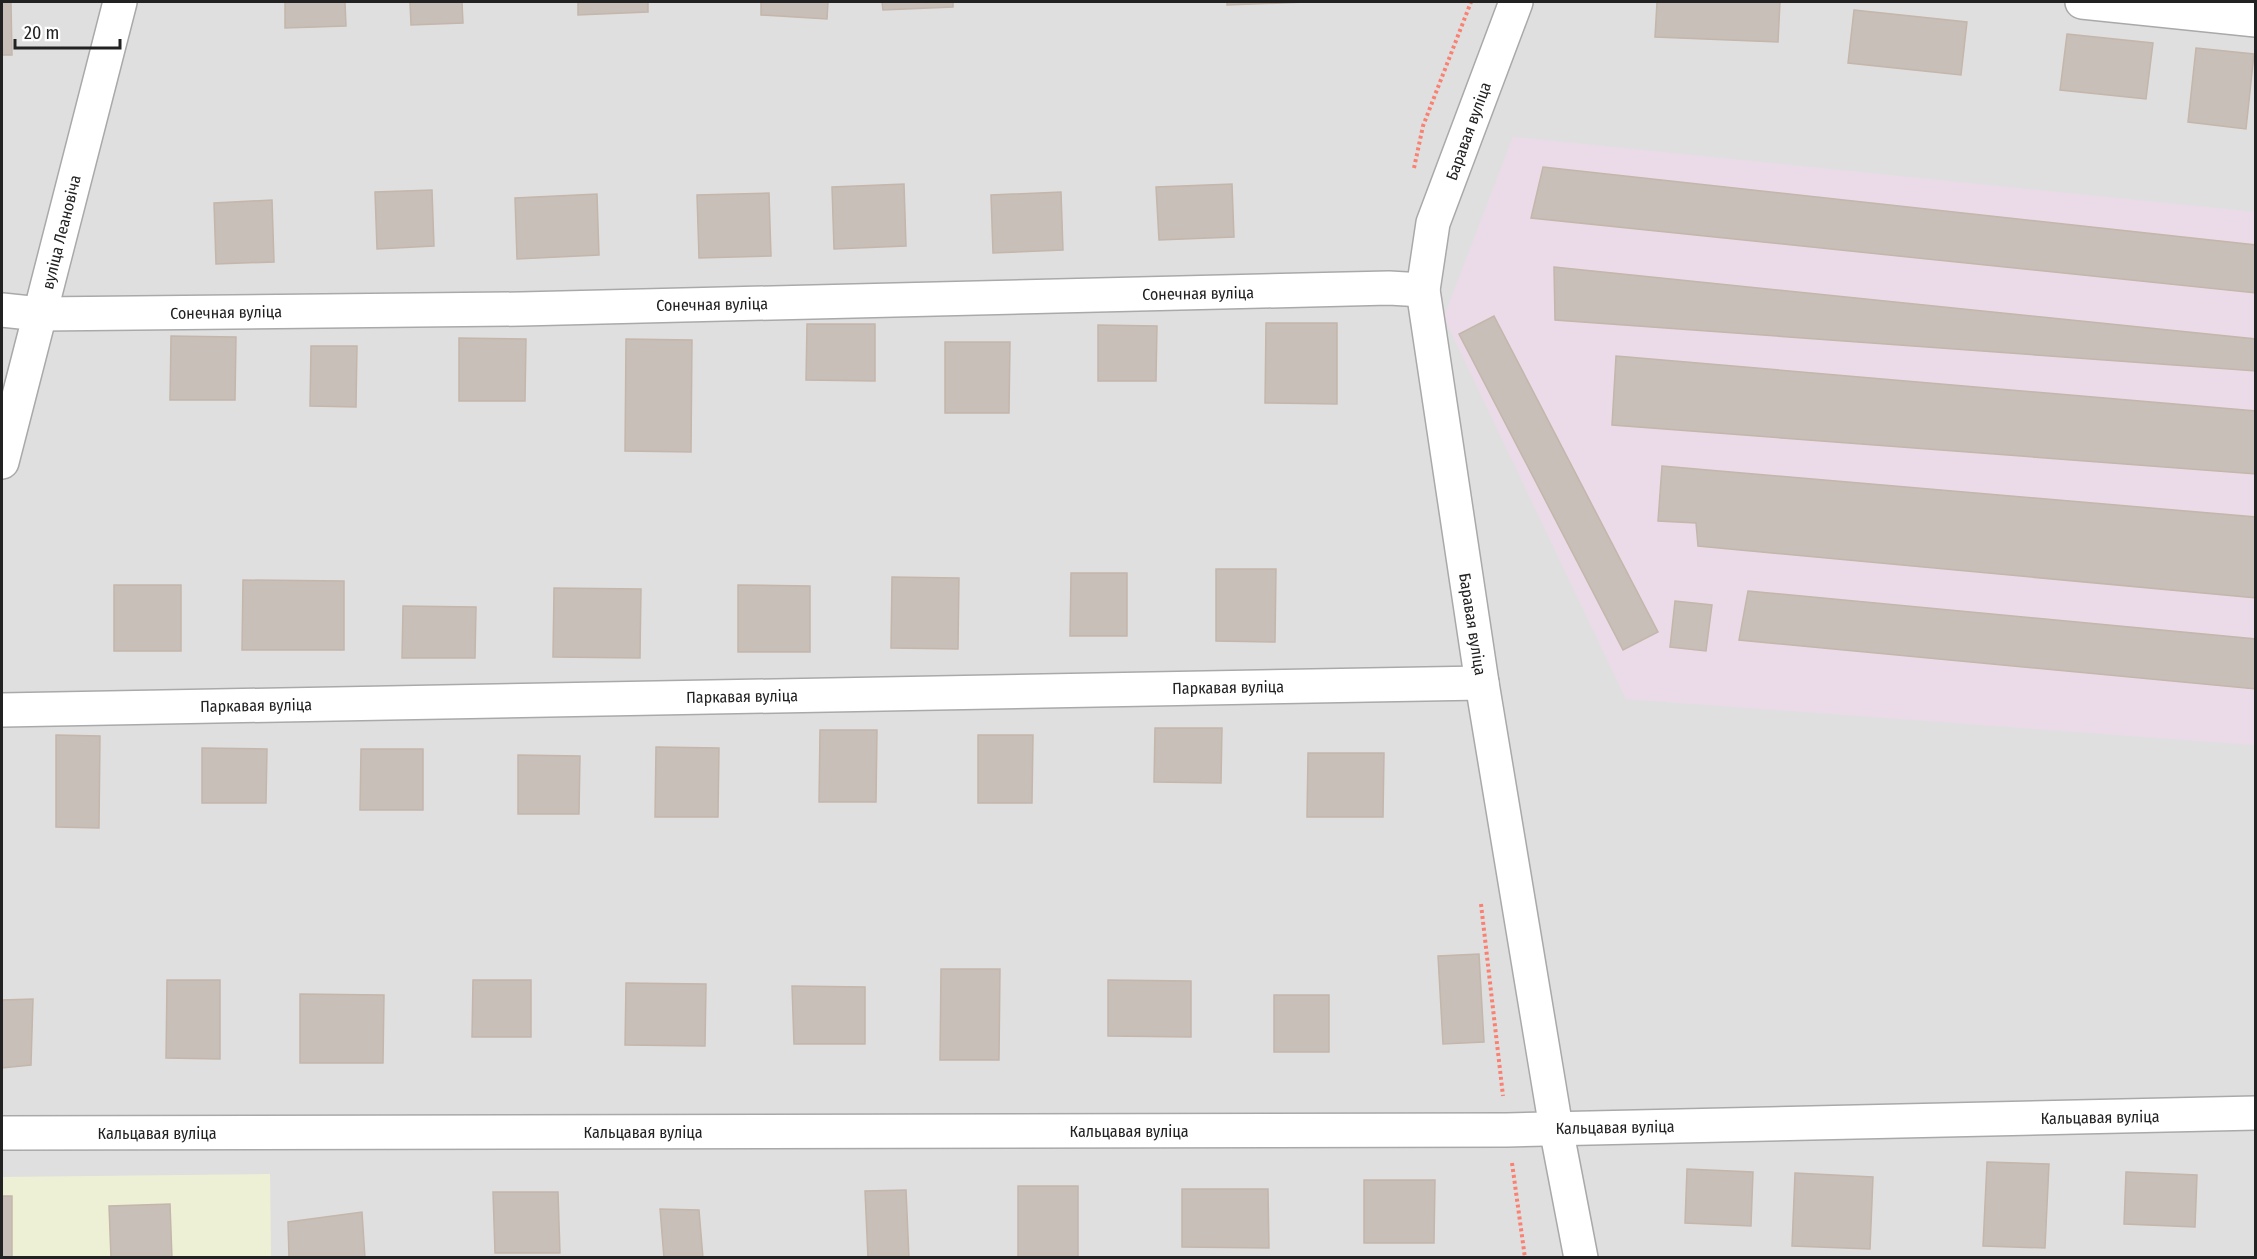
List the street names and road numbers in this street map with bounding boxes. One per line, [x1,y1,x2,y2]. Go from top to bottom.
street label: Баравая вуліца [1442,79,1495,183]
street label: вуліца Леановіча [38,173,85,291]
street label: Сонечная вуліца [1142,283,1254,304]
street label: Сонечная вуліца [656,294,768,315]
street label: Сонечная вуліца [170,302,282,323]
street label: Баравая вуліца [1455,572,1490,677]
street label: Паркавая вуліца [1172,677,1284,698]
street label: Паркавая вуліца [686,686,798,707]
street label: Паркавая вуліца [200,695,312,716]
street label: Кальцавая вуліца [2040,1107,2160,1128]
street label: Кальцавая вуліца [1555,1117,1675,1138]
street label: Кальцавая вуліца [1070,1122,1189,1141]
street label: Кальцавая вуліца [584,1123,703,1142]
street label: Кальцавая вуліца [98,1124,217,1143]

